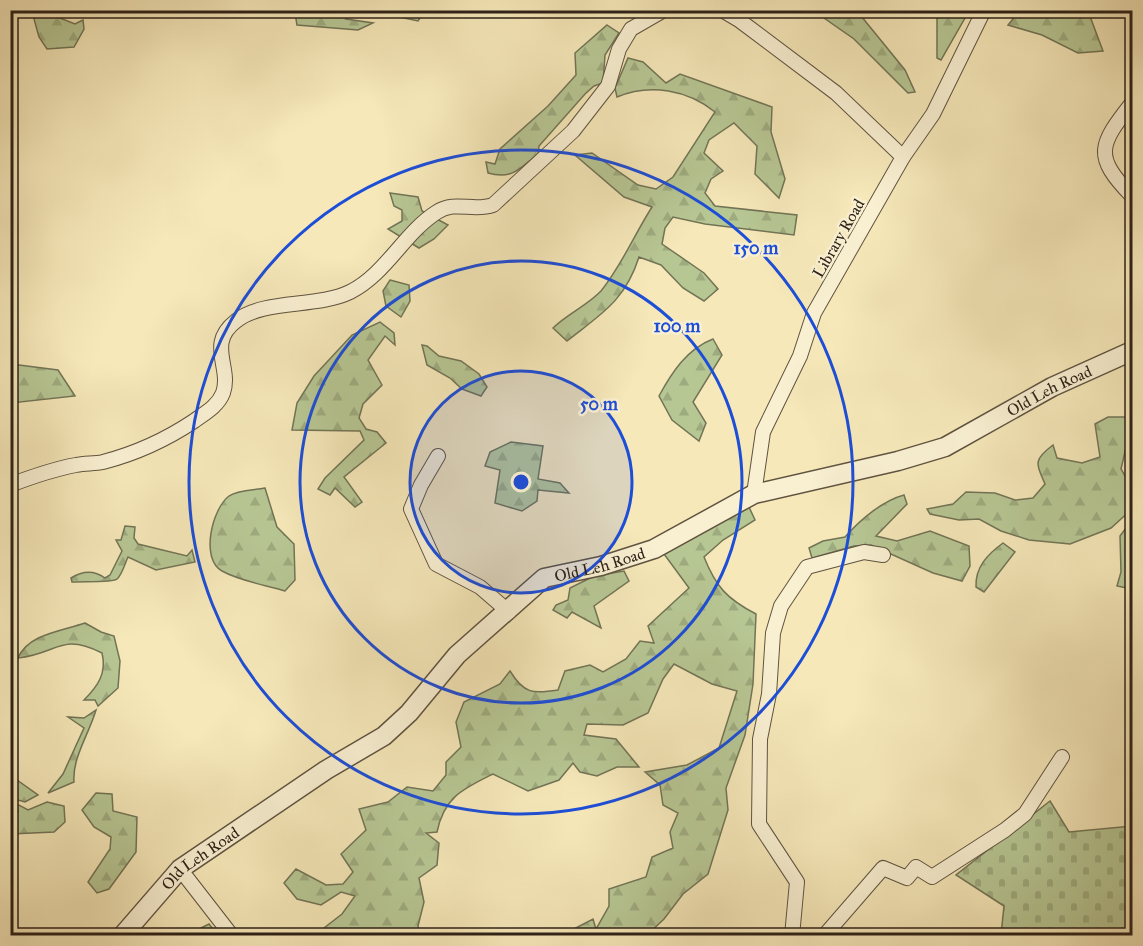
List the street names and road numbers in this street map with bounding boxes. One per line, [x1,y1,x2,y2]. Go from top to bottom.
street label: Library Road [808,196,869,281]
street label: Old Leh Road [1003,361,1095,420]
street label: Old Leh Road [553,544,647,586]
street label: Old Leh Road [157,823,243,894]

